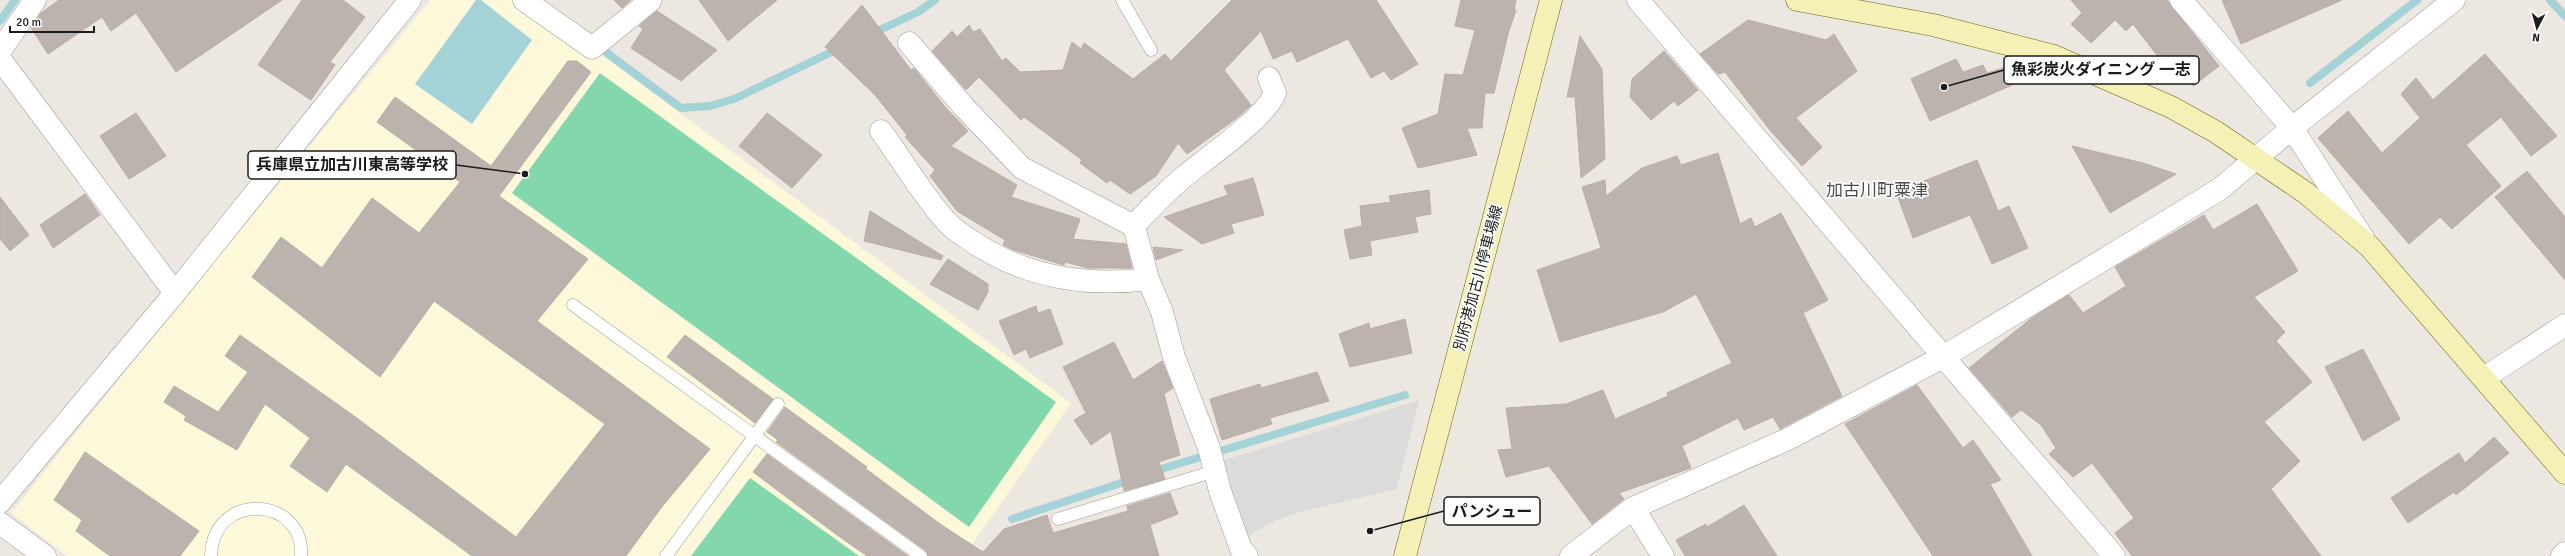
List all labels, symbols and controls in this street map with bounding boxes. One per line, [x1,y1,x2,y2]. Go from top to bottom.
scale bar [10,8,94,34]
north arrow [2517,8,2557,48]
text: 20 m [16,15,41,30]
text: N [2532,31,2540,44]
callout: 魚彩炭火ダイニング 一志 [2004,56,2199,84]
text: 魚彩炭火ダイニング 一志 [2011,60,2191,80]
callout: 兵庫県立加古川東高等学校 [248,151,456,179]
text: 兵庫県立加古川東高等学校 [256,155,448,175]
district label: 加古川町粟津 [1826,180,1928,201]
street label: 別府港加古川停車場線 [1450,203,1506,353]
callout: パンシュー [1444,497,1540,525]
text: パンシュー [1452,502,1532,522]

